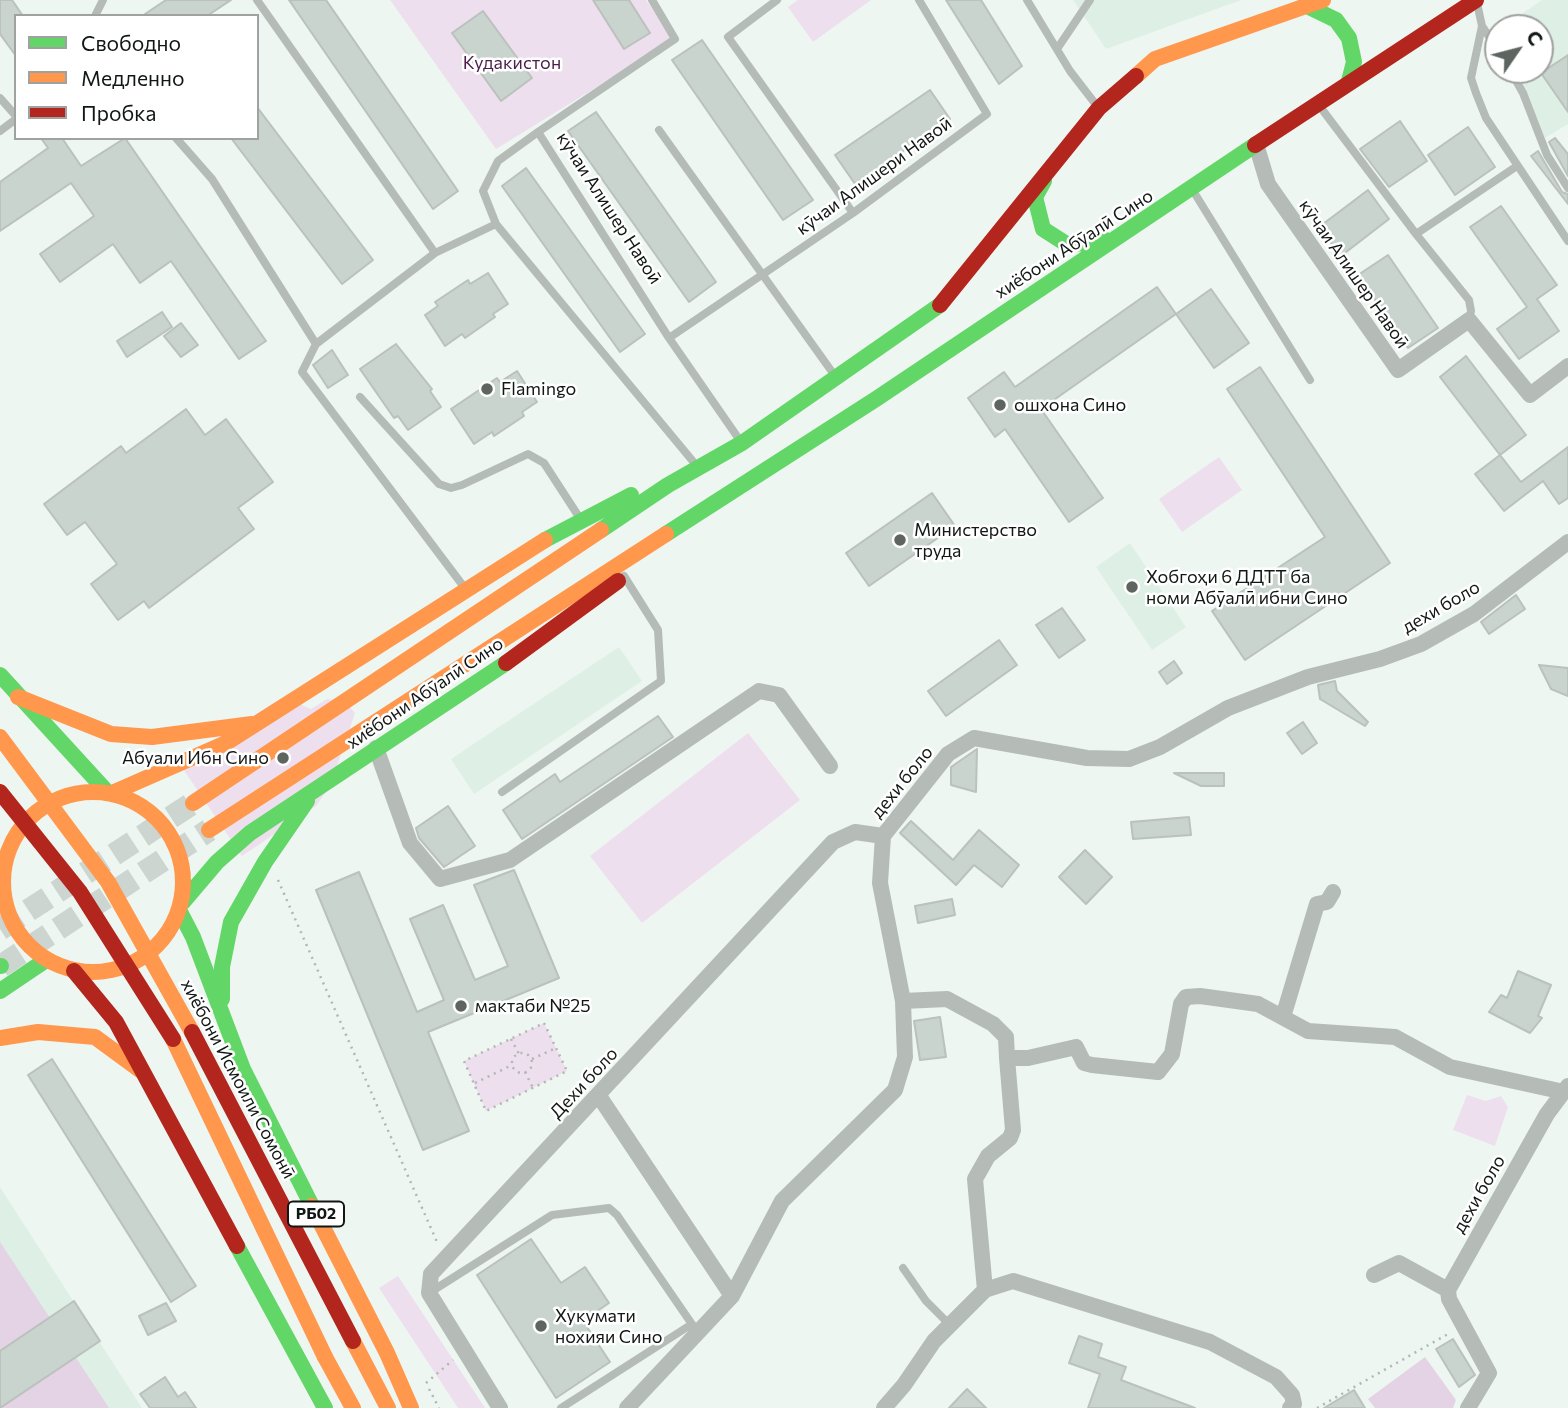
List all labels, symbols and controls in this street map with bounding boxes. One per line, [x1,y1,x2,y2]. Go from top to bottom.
legend [14,14,259,140]
north arrow [1484,14,1554,84]
text: С [1522,26,1548,50]
text: Свободно [81,30,181,55]
park label: Кудакистон [463,52,561,74]
text: Медленно [81,65,185,90]
text: Пробка [81,100,156,125]
street label: кӯчаи Алишери Навоӣ [792,112,956,240]
street label: кӯчаи Алишер Навоӣ [552,128,666,288]
street label: хиёбони Абӯалӣ Сино [991,185,1157,303]
street label: кӯчаи Алишер Навоӣ [1295,195,1413,353]
place label: Flamingo [501,378,576,400]
marker: Flamingo [479,381,495,397]
place label: ошхона Сино [1014,394,1126,416]
marker: ошхона Сино [992,397,1008,413]
place label: Министерство труда [914,519,1037,562]
marker: Министерство труда [892,532,908,548]
place label: Хобгоҳи 6 ДДТТ ба номи Абӯалӣ ибни Сино [1146,566,1348,608]
street label: дехи боло [1398,576,1484,638]
marker: Хобгоҳи 6 ДДТТ ба номи Абӯалӣ ибни Сино [1124,579,1140,595]
street label: хиёбони Абӯалӣ Сино [343,633,507,753]
street label: дехи боло [867,742,937,822]
place label: Абуали Ибн Сино [122,747,269,769]
marker: Абуали Ибн Сино [275,750,291,766]
street label: хиёбони Исмоили Сомонӣ [176,976,300,1182]
place label: мактаби №25 [475,995,591,1017]
marker: мактаби №25 [453,998,469,1014]
street label: Дехи боло [546,1043,622,1123]
street label: дехи боло [1448,1151,1510,1237]
road number: РБ02 [288,1202,344,1226]
place label: Хукумати нохияи Сино [555,1305,662,1348]
marker: Хукумати нохияи Сино [533,1318,549,1334]

